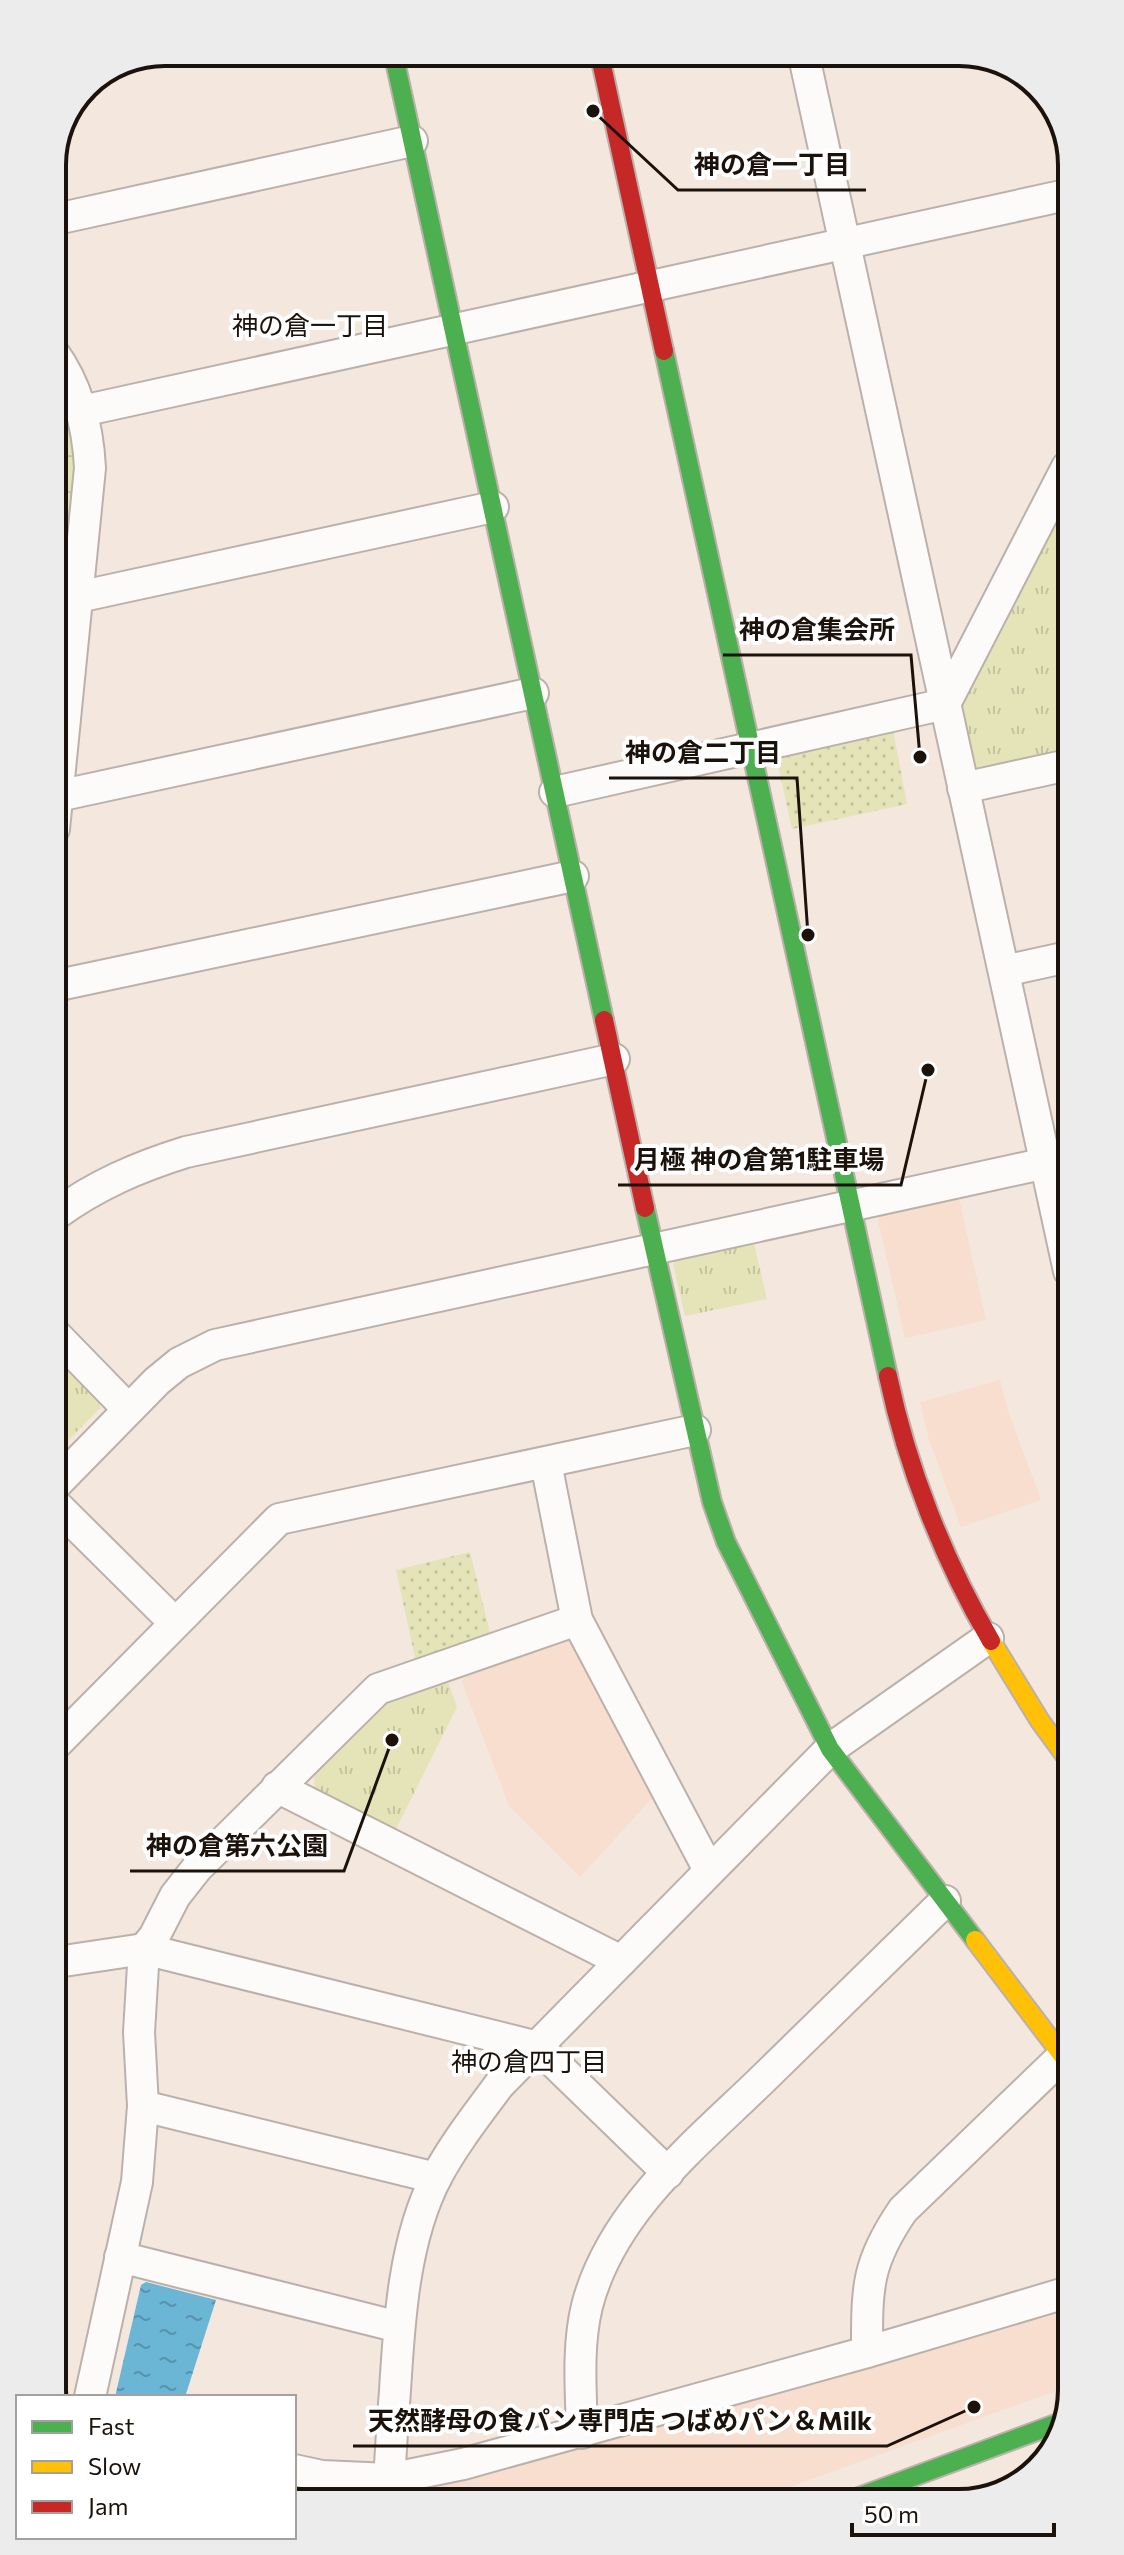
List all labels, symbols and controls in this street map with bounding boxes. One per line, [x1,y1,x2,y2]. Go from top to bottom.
callout: 神の倉一丁目 [678,140,866,190]
text: 神の倉一丁目 [694,148,850,179]
district label: 神の倉一丁目 [232,309,388,340]
callout: 神の倉集会所 [723,605,911,655]
text: 神の倉集会所 [739,613,895,644]
callout: 神の倉二丁目 [609,728,797,778]
text: 神の倉二丁目 [625,736,781,767]
callout: 月極 神の倉第1駐車場 [618,1135,901,1185]
text: 月極 神の倉第1駐車場 [634,1143,884,1174]
callout: 神の倉第六公園 [130,1821,344,1871]
text: 神の倉第六公園 [146,1829,328,1860]
district label: 神の倉四丁目 [451,2045,607,2076]
legend [16,2395,296,2539]
callout: 天然酵母の食パン専門店 つばめパン＆Milk [353,2396,887,2446]
text: 天然酵母の食パン専門店 つばめパン＆Milk [368,2404,872,2435]
text: Fast [88,2411,135,2440]
text: Slow [88,2451,141,2480]
scale bar [852,2487,1054,2537]
text: Jam [88,2491,128,2520]
text: 50 m [864,2499,919,2528]

